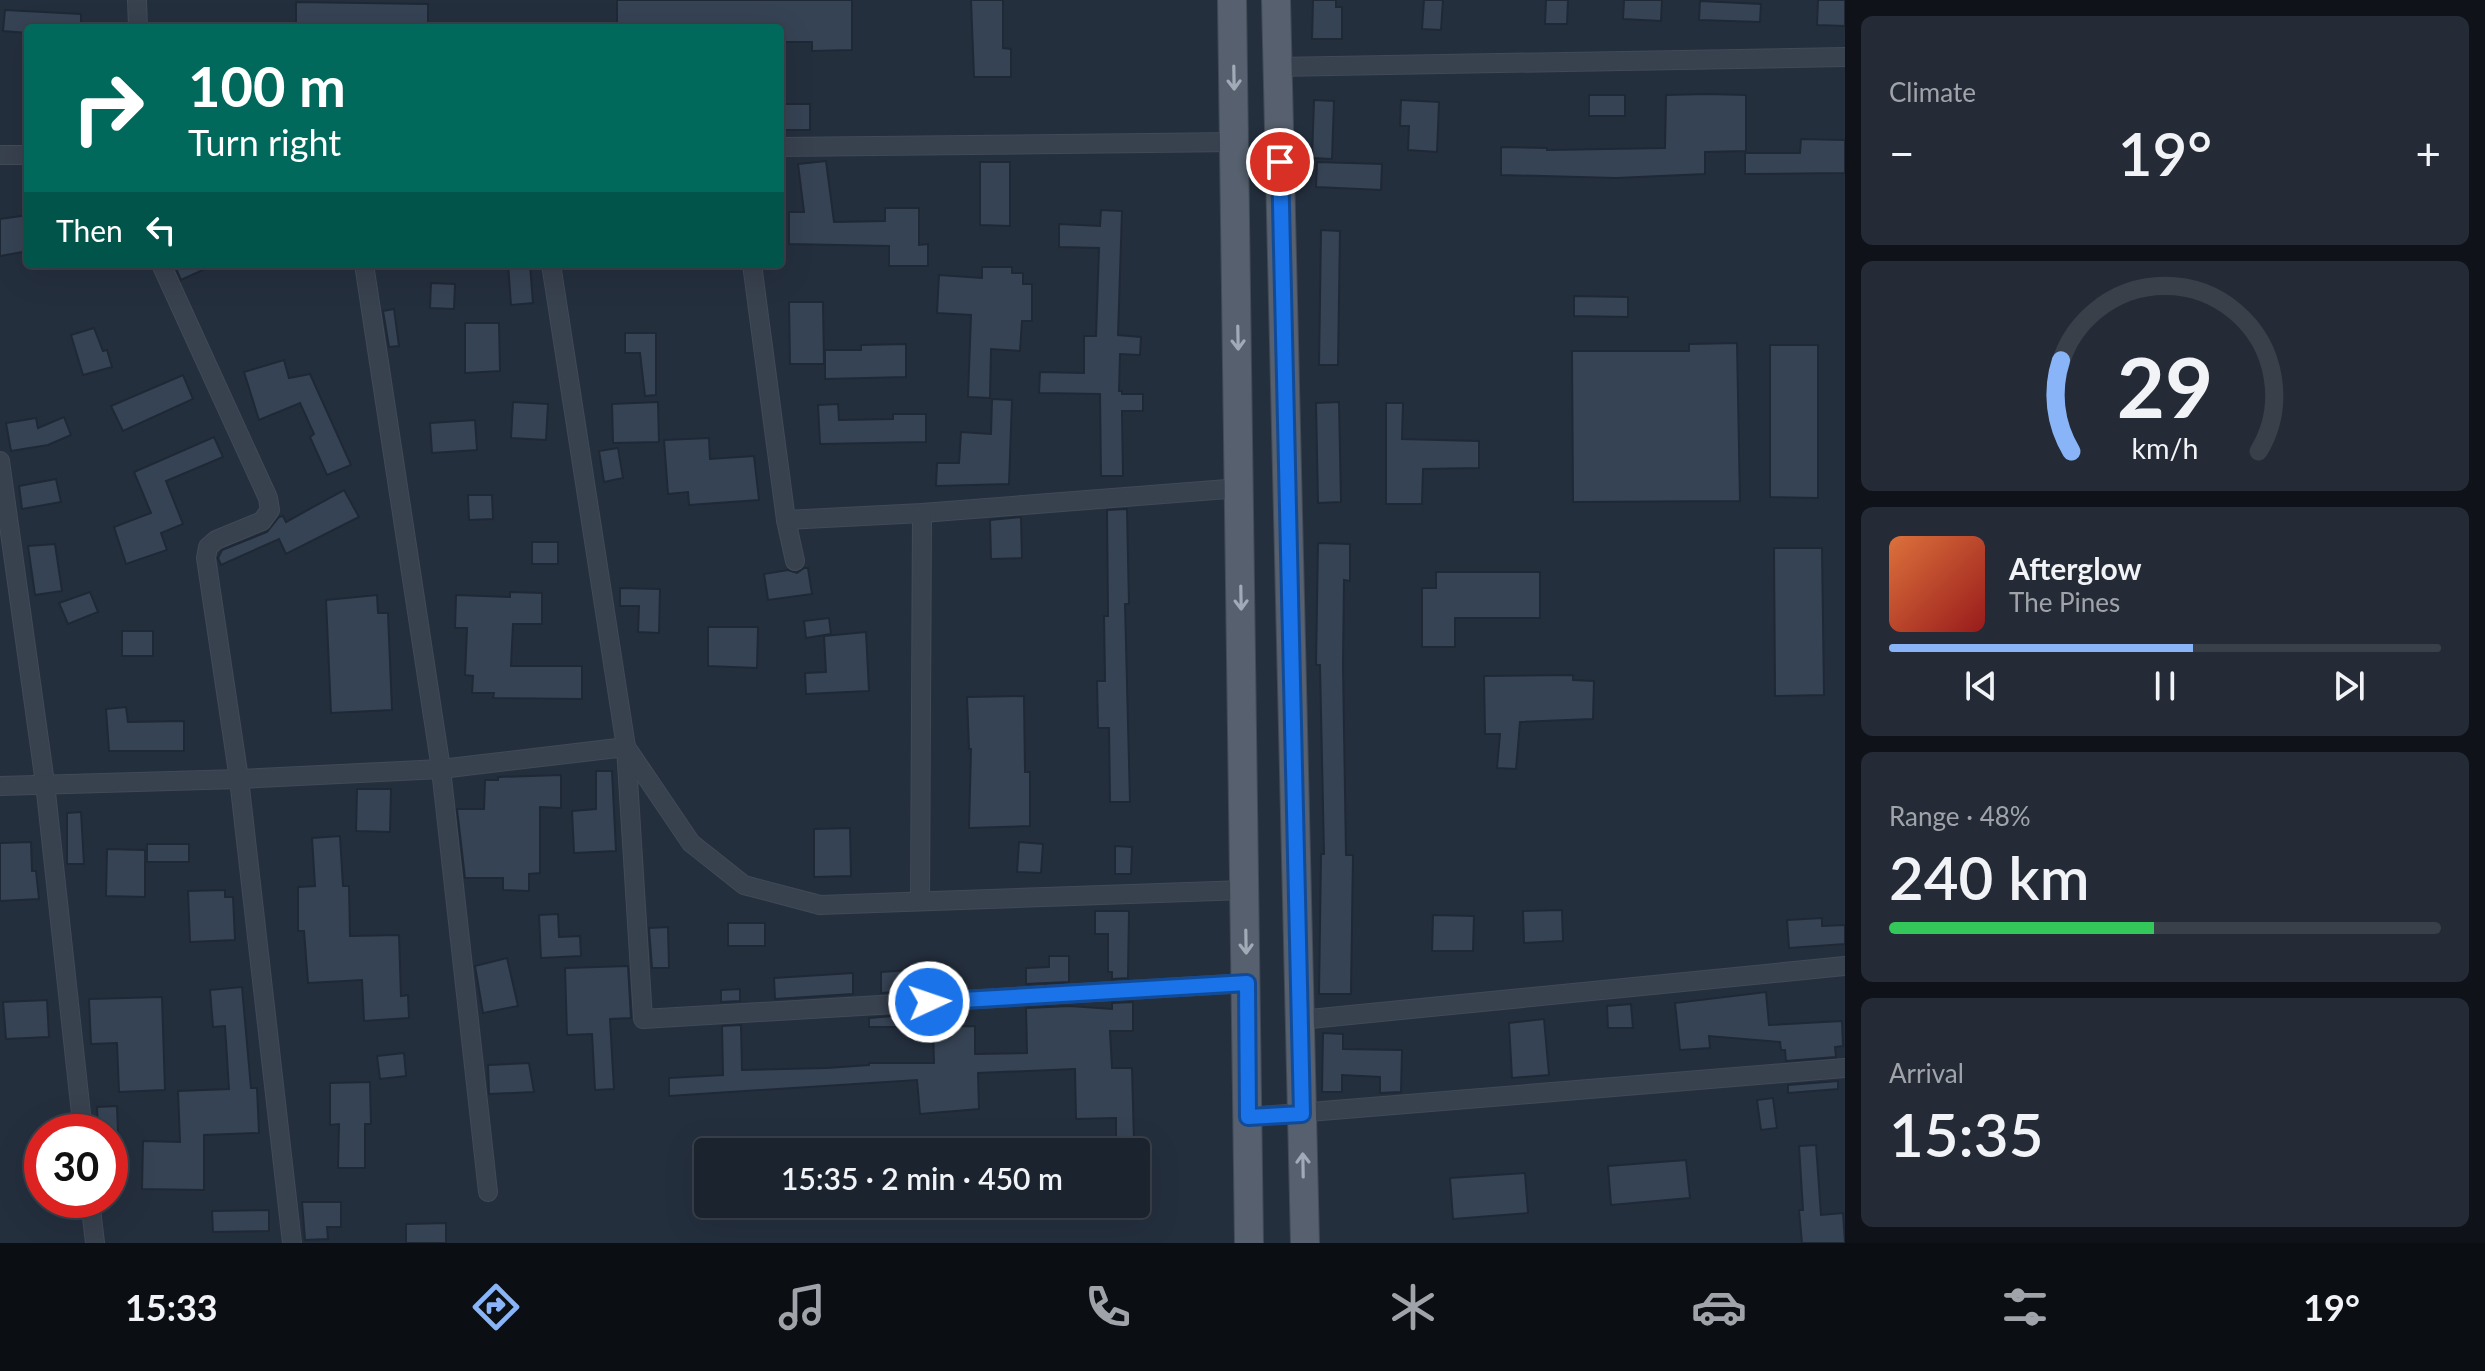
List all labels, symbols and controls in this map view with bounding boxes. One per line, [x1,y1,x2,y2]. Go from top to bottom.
text: 100 m [188,52,346,119]
icon: right [56,56,160,160]
one-way arrow [1226,64,1241,91]
text: Climate [1889,76,1976,108]
text: 19° [2118,117,2212,189]
text: Turn right [188,120,341,164]
text: − [1889,127,1915,179]
text: + [2415,127,2441,179]
pin [1246,128,1314,196]
icon: arrive [1258,140,1302,184]
icon: left [139,208,183,252]
text: Then [56,212,123,248]
one-way arrow [1230,324,1246,351]
text: 29 [2117,336,2213,436]
text: km/h [2132,431,2198,465]
text: Afterglow [2009,550,2142,586]
one-way arrow [1233,584,1249,611]
text: The Pines [2009,586,2120,618]
icon: previous [1959,664,2003,708]
icon: pause [2143,664,2187,708]
icon: next [2327,664,2371,708]
text: Range · 48% [1889,800,2031,832]
text: 240 km [1889,841,2090,913]
one-way arrow [1238,928,1254,955]
position arrow [887,960,971,1044]
text: Arrival [1889,1057,1964,1089]
text: 15:35 [1889,1098,2043,1170]
speed limit sign: 30 [24,1114,128,1218]
one-way arrow [1295,1152,1311,1179]
text: 15:35 · 2 min · 450 m [781,1160,1063,1196]
icon: directions [468,1279,524,1335]
icon: music [774,1279,830,1335]
icon: phone [1080,1279,1136,1335]
icon: climate [1385,1279,1441,1335]
icon: car [1691,1279,1747,1335]
icon: filters [1997,1279,2053,1335]
text: 15:33 [125,1285,218,1329]
text: 19° [2303,1285,2360,1329]

